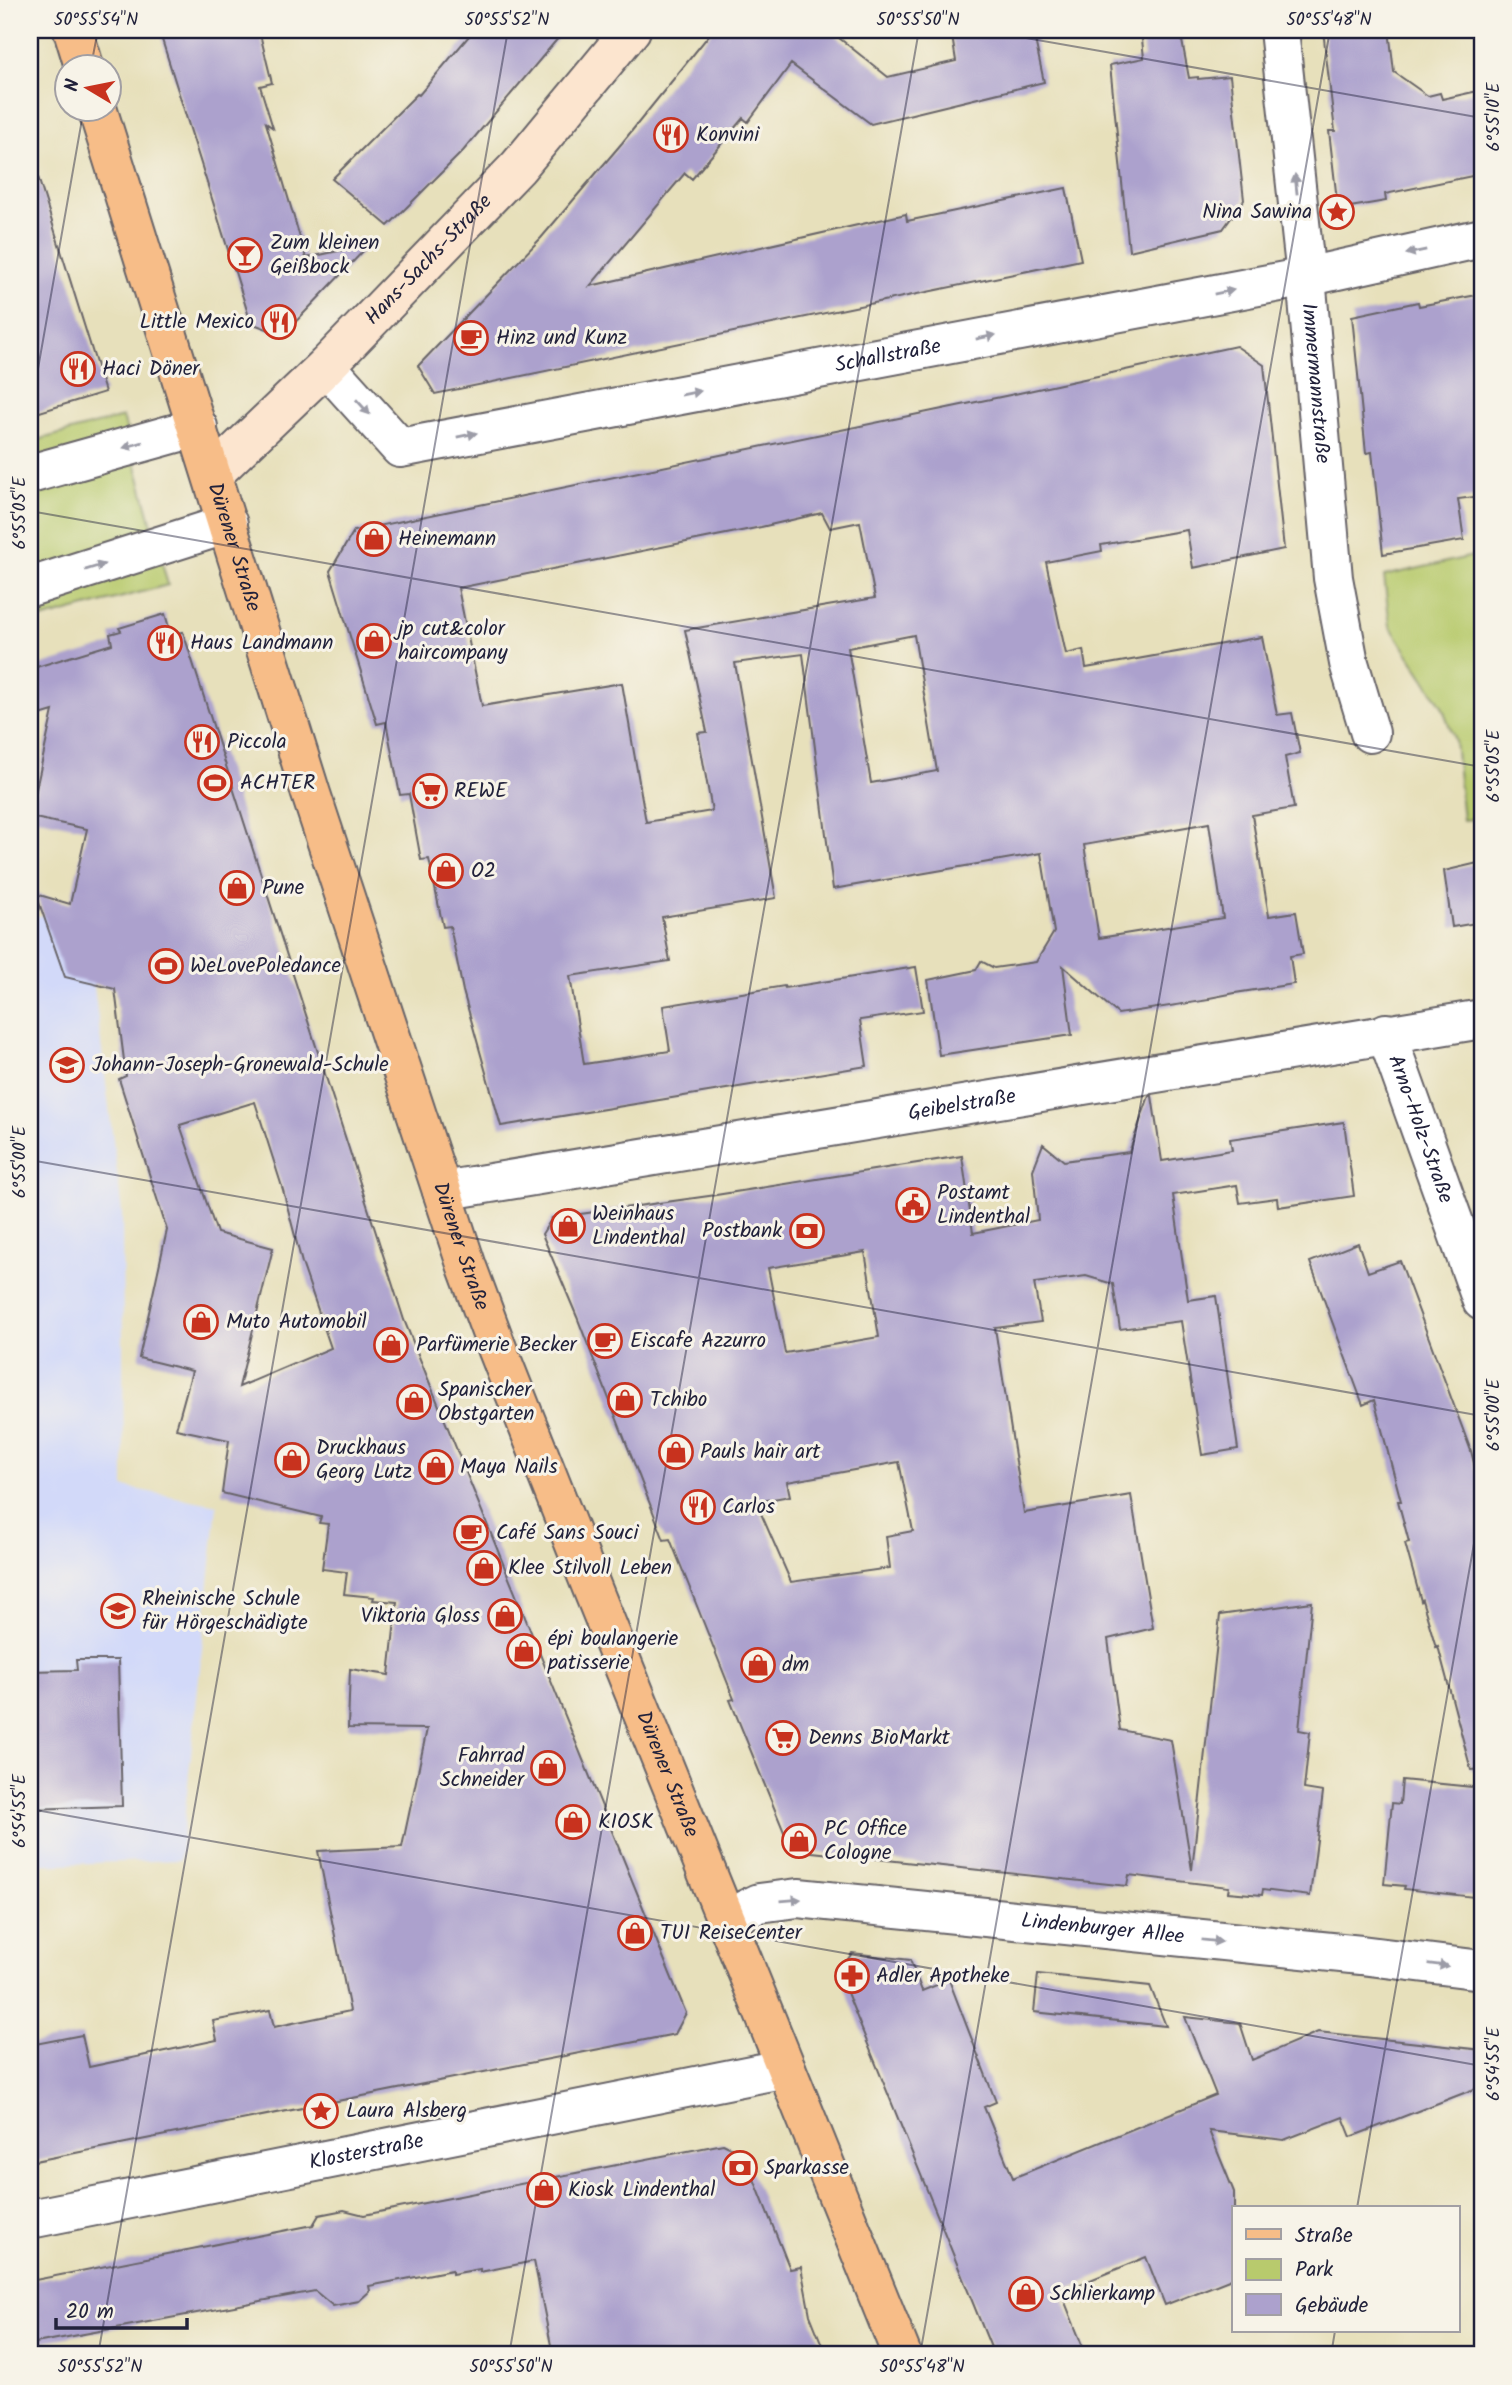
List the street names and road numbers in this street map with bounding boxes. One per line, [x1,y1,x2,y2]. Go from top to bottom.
street label: Hans-Sachs-Straße [357,186,500,333]
street label: Immermannstraße [1292,301,1339,465]
street label: Schallstraße [832,330,944,382]
street label: Dürener Straße [198,478,270,616]
street label: Arno-Holz-Straße [1379,1050,1462,1208]
street label: Geibelstraße [906,1080,1019,1130]
street label: Dürener Straße [424,1178,498,1316]
street label: Dürener Straße [627,1706,708,1843]
street label: Lindenburger Allee [1019,1904,1186,1954]
street label: Klosterstraße [306,2124,427,2179]

